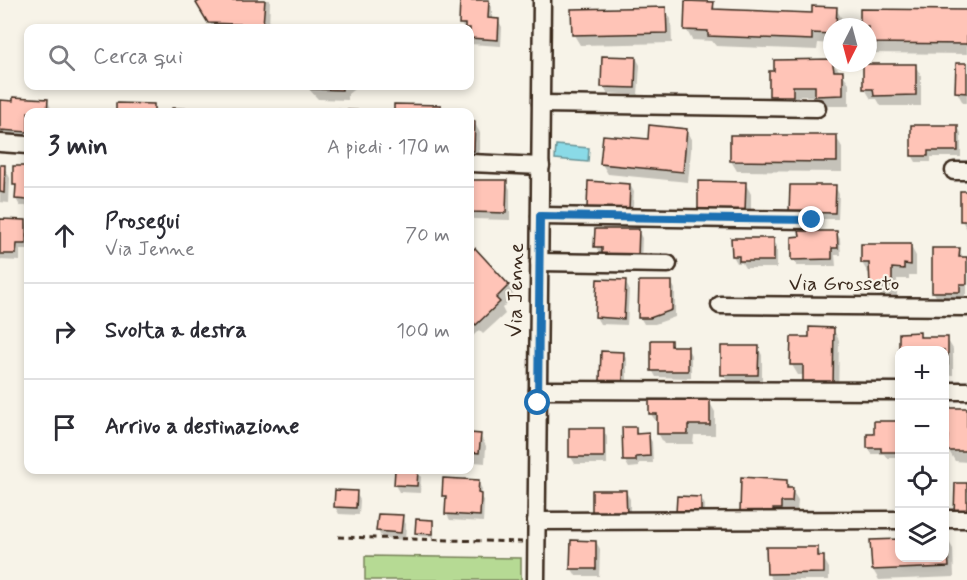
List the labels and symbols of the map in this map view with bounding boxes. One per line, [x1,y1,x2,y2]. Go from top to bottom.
north arrow [823,18,877,72]
route end [798,206,824,232]
street label: Via Jenne [501,243,531,337]
street label: Via Grosseto [789,270,899,298]
route start [524,389,550,415]

